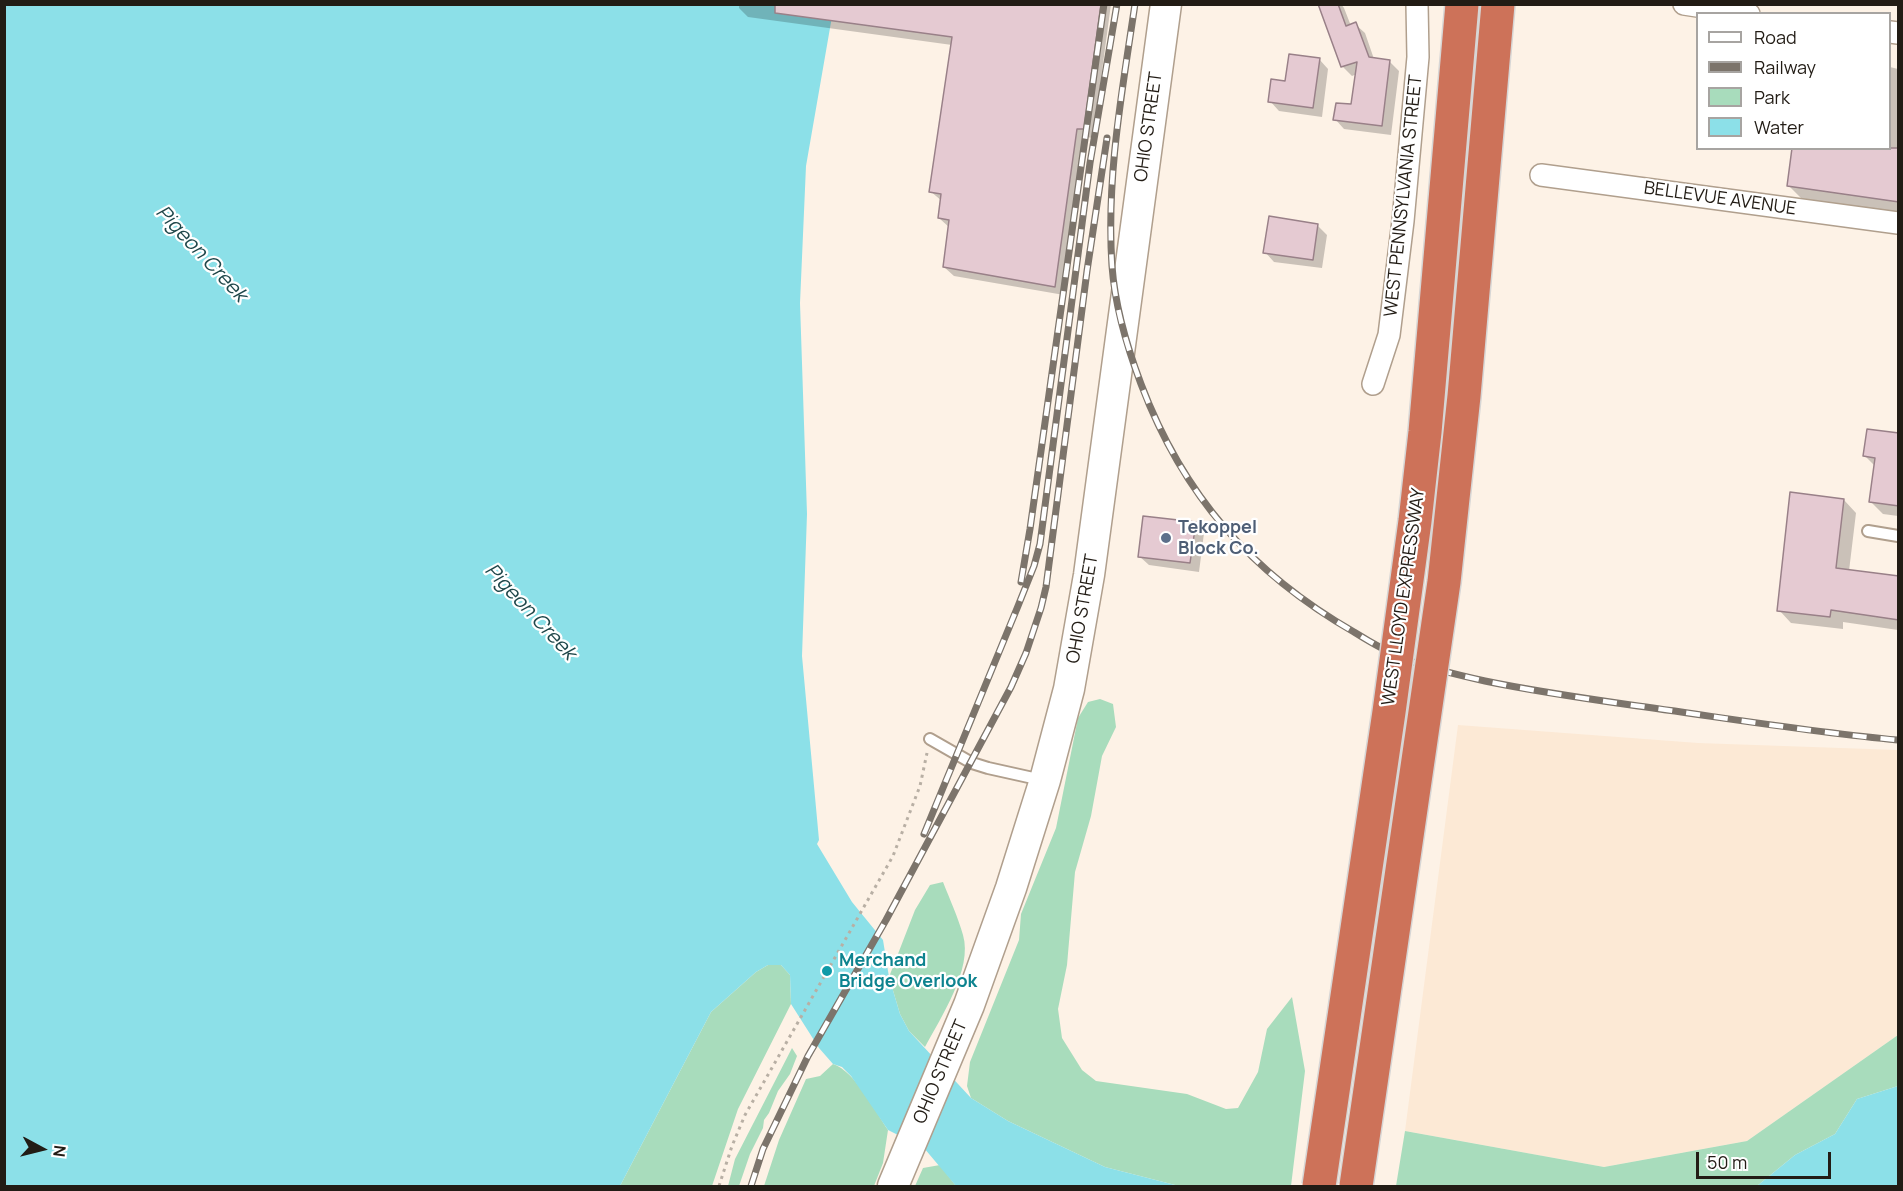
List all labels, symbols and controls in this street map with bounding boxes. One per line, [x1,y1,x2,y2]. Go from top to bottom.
legend [1696,12,1891,150]
text: Road [1754,25,1797,49]
text: Railway [1754,55,1816,79]
street label: OHIO STREET [1131,71,1167,183]
street label: WEST PENNSYLVANIA STREET [1381,74,1427,318]
text: Park [1754,85,1790,109]
text: Water [1754,115,1804,139]
street label: BELLEVUE AVENUE [1642,178,1798,220]
water label: Pigeon Creek [150,201,252,307]
street label: WEST LLOYD EXPRESSWAY [1378,487,1430,707]
place label: Tekoppel Block Co. [1178,517,1259,560]
marker: Tekoppel Block Co. [1159,531,1173,545]
street label: OHIO STREET [1063,553,1103,665]
water label: Pigeon Creek [479,559,581,665]
place label: Merchand Bridge Overlook [839,950,977,992]
marker: Merchand Bridge Overlook [820,964,834,978]
street label: OHIO STREET [909,1017,973,1127]
north arrow [12,1119,72,1179]
scale bar [1699,1140,1834,1178]
text: N [48,1144,71,1158]
text: 50 m [1707,1150,1747,1174]

